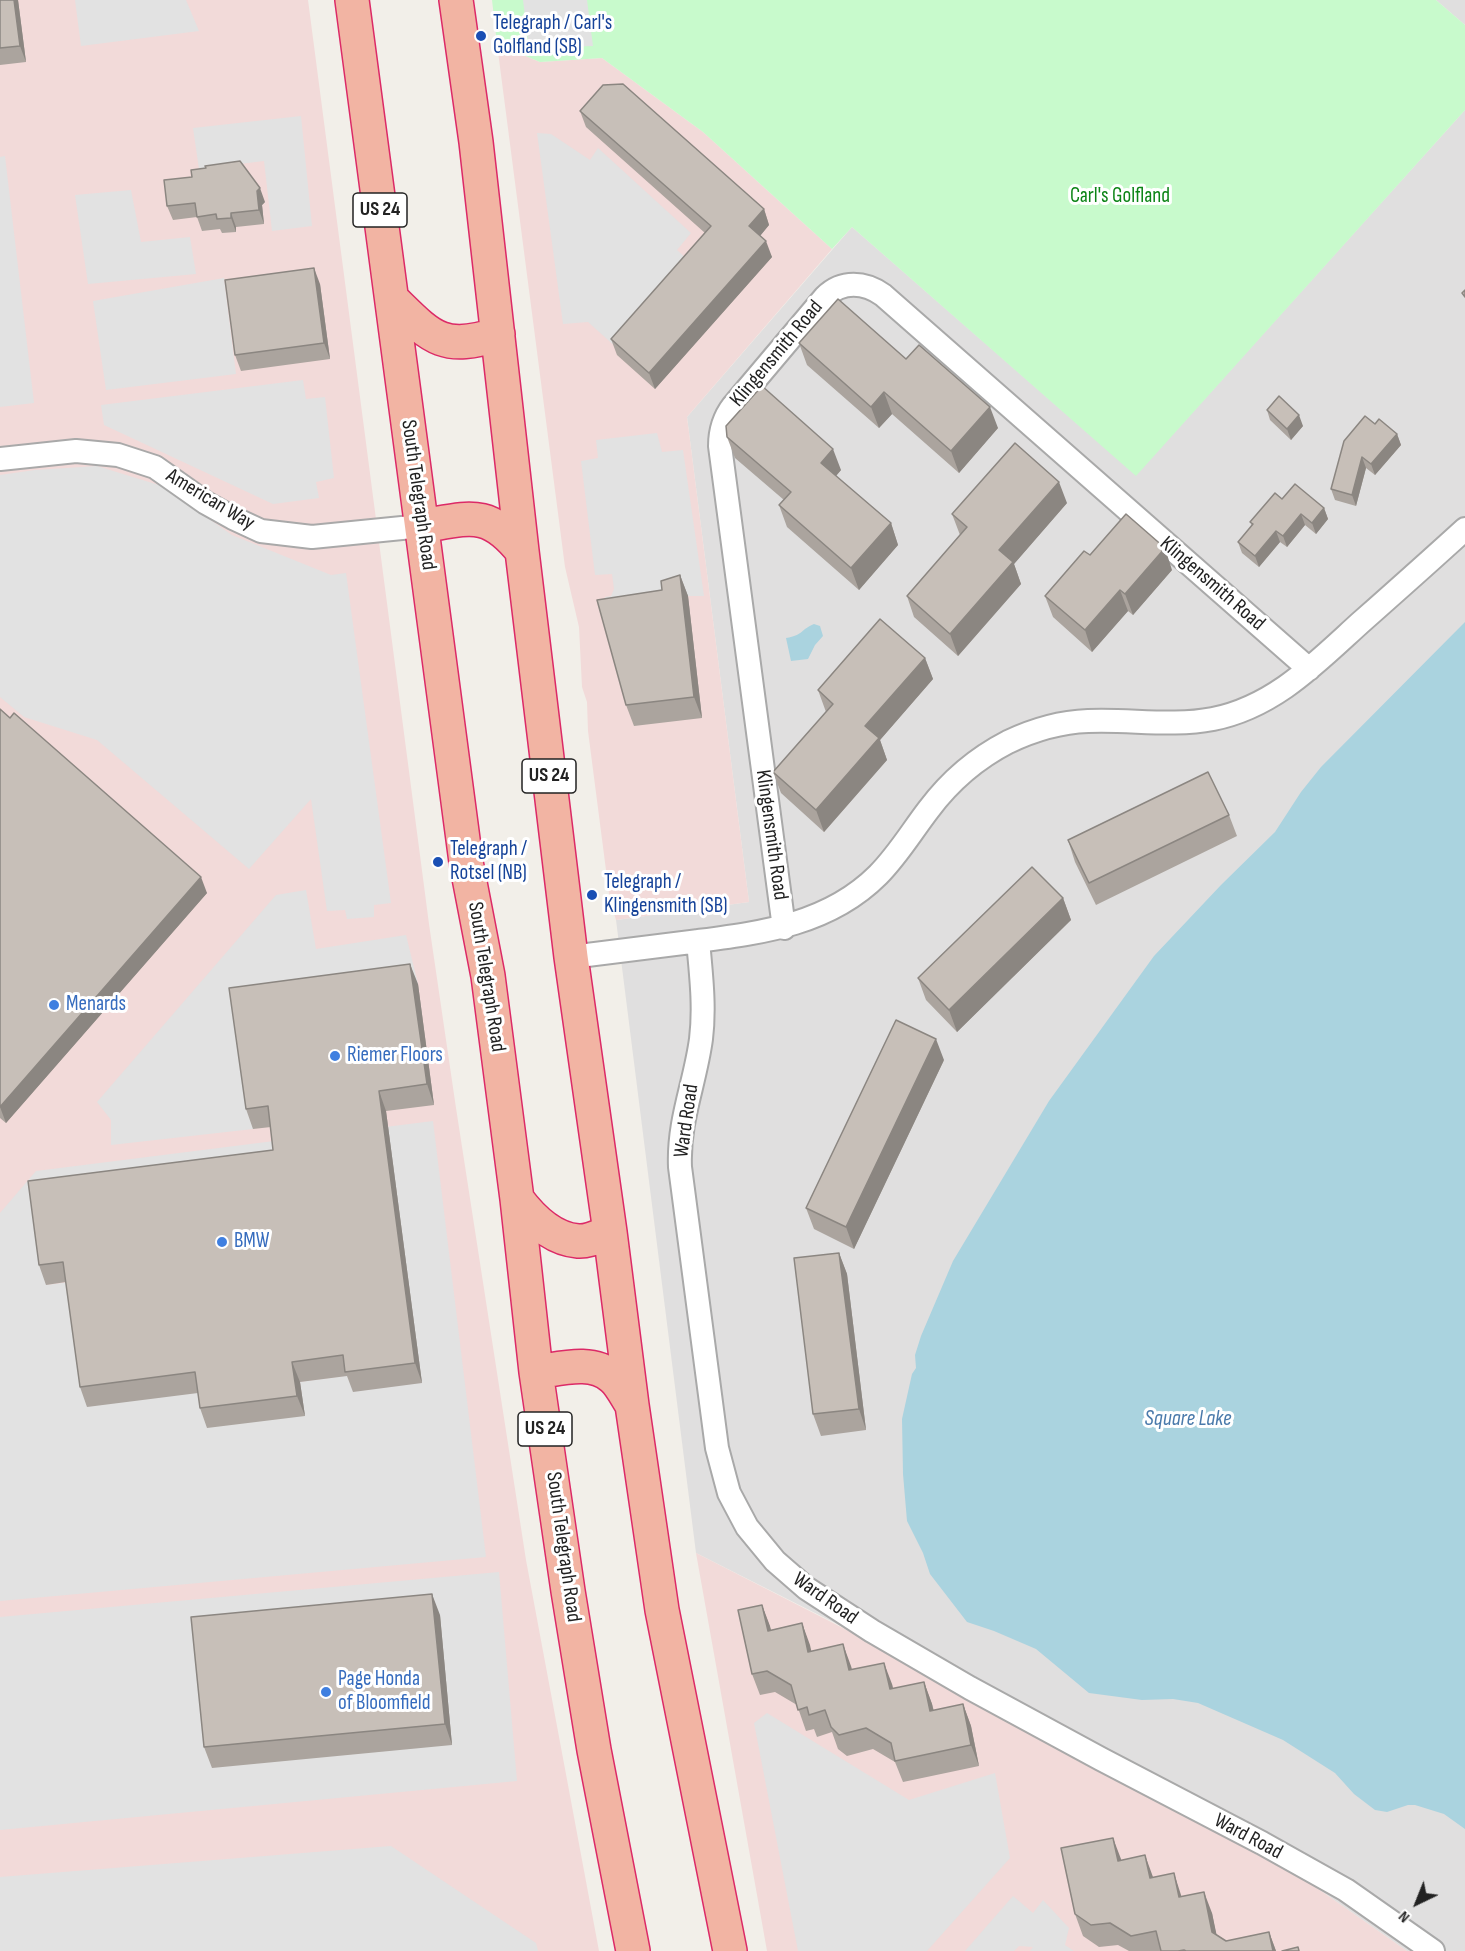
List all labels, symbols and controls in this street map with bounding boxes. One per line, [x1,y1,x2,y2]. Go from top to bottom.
place label: Telegraph / Carl's Golfland (SB) [493,11,612,61]
marker: Telegraph / Carl's Golfland (SB) [474,29,488,43]
park label: Carl's Golfland [1070,184,1170,210]
road number: US 24 [353,193,407,227]
street label: Klingensmith Road [725,296,829,412]
street label: South Telegraph Road [395,418,441,572]
street label: American Way [161,464,259,536]
street label: Klingensmith Road [1154,531,1270,637]
road number: US 24 [522,759,576,793]
street label: Klingensmith Road [749,768,793,902]
place label: Telegraph / Rotsel (NB) [450,837,527,887]
marker: Telegraph / Rotsel (NB) [431,855,445,869]
place label: Telegraph / Klingensmith (SB) [604,870,728,920]
marker: Telegraph / Klingensmith (SB) [585,888,599,902]
street label: South Telegraph Road [462,900,510,1054]
place label: Menards [66,992,126,1018]
marker: Menards [47,998,61,1012]
place label: Riemer Floors [347,1043,443,1069]
marker: Riemer Floors [328,1049,342,1063]
street label: Ward Road [669,1083,705,1159]
place label: BMW [234,1229,269,1255]
marker: BMW [215,1235,229,1249]
water label: Square Lake [1144,1406,1232,1432]
road number: US 24 [518,1412,572,1446]
street label: South Telegraph Road [540,1470,586,1624]
street label: Ward Road [787,1567,863,1631]
place label: Page Honda of Bloomfield [338,1667,431,1717]
marker: Page Honda of Bloomfield [319,1685,333,1699]
street label: Ward Road [1209,1809,1287,1865]
north arrow [1387,1873,1447,1933]
text: N [1395,1907,1414,1926]

